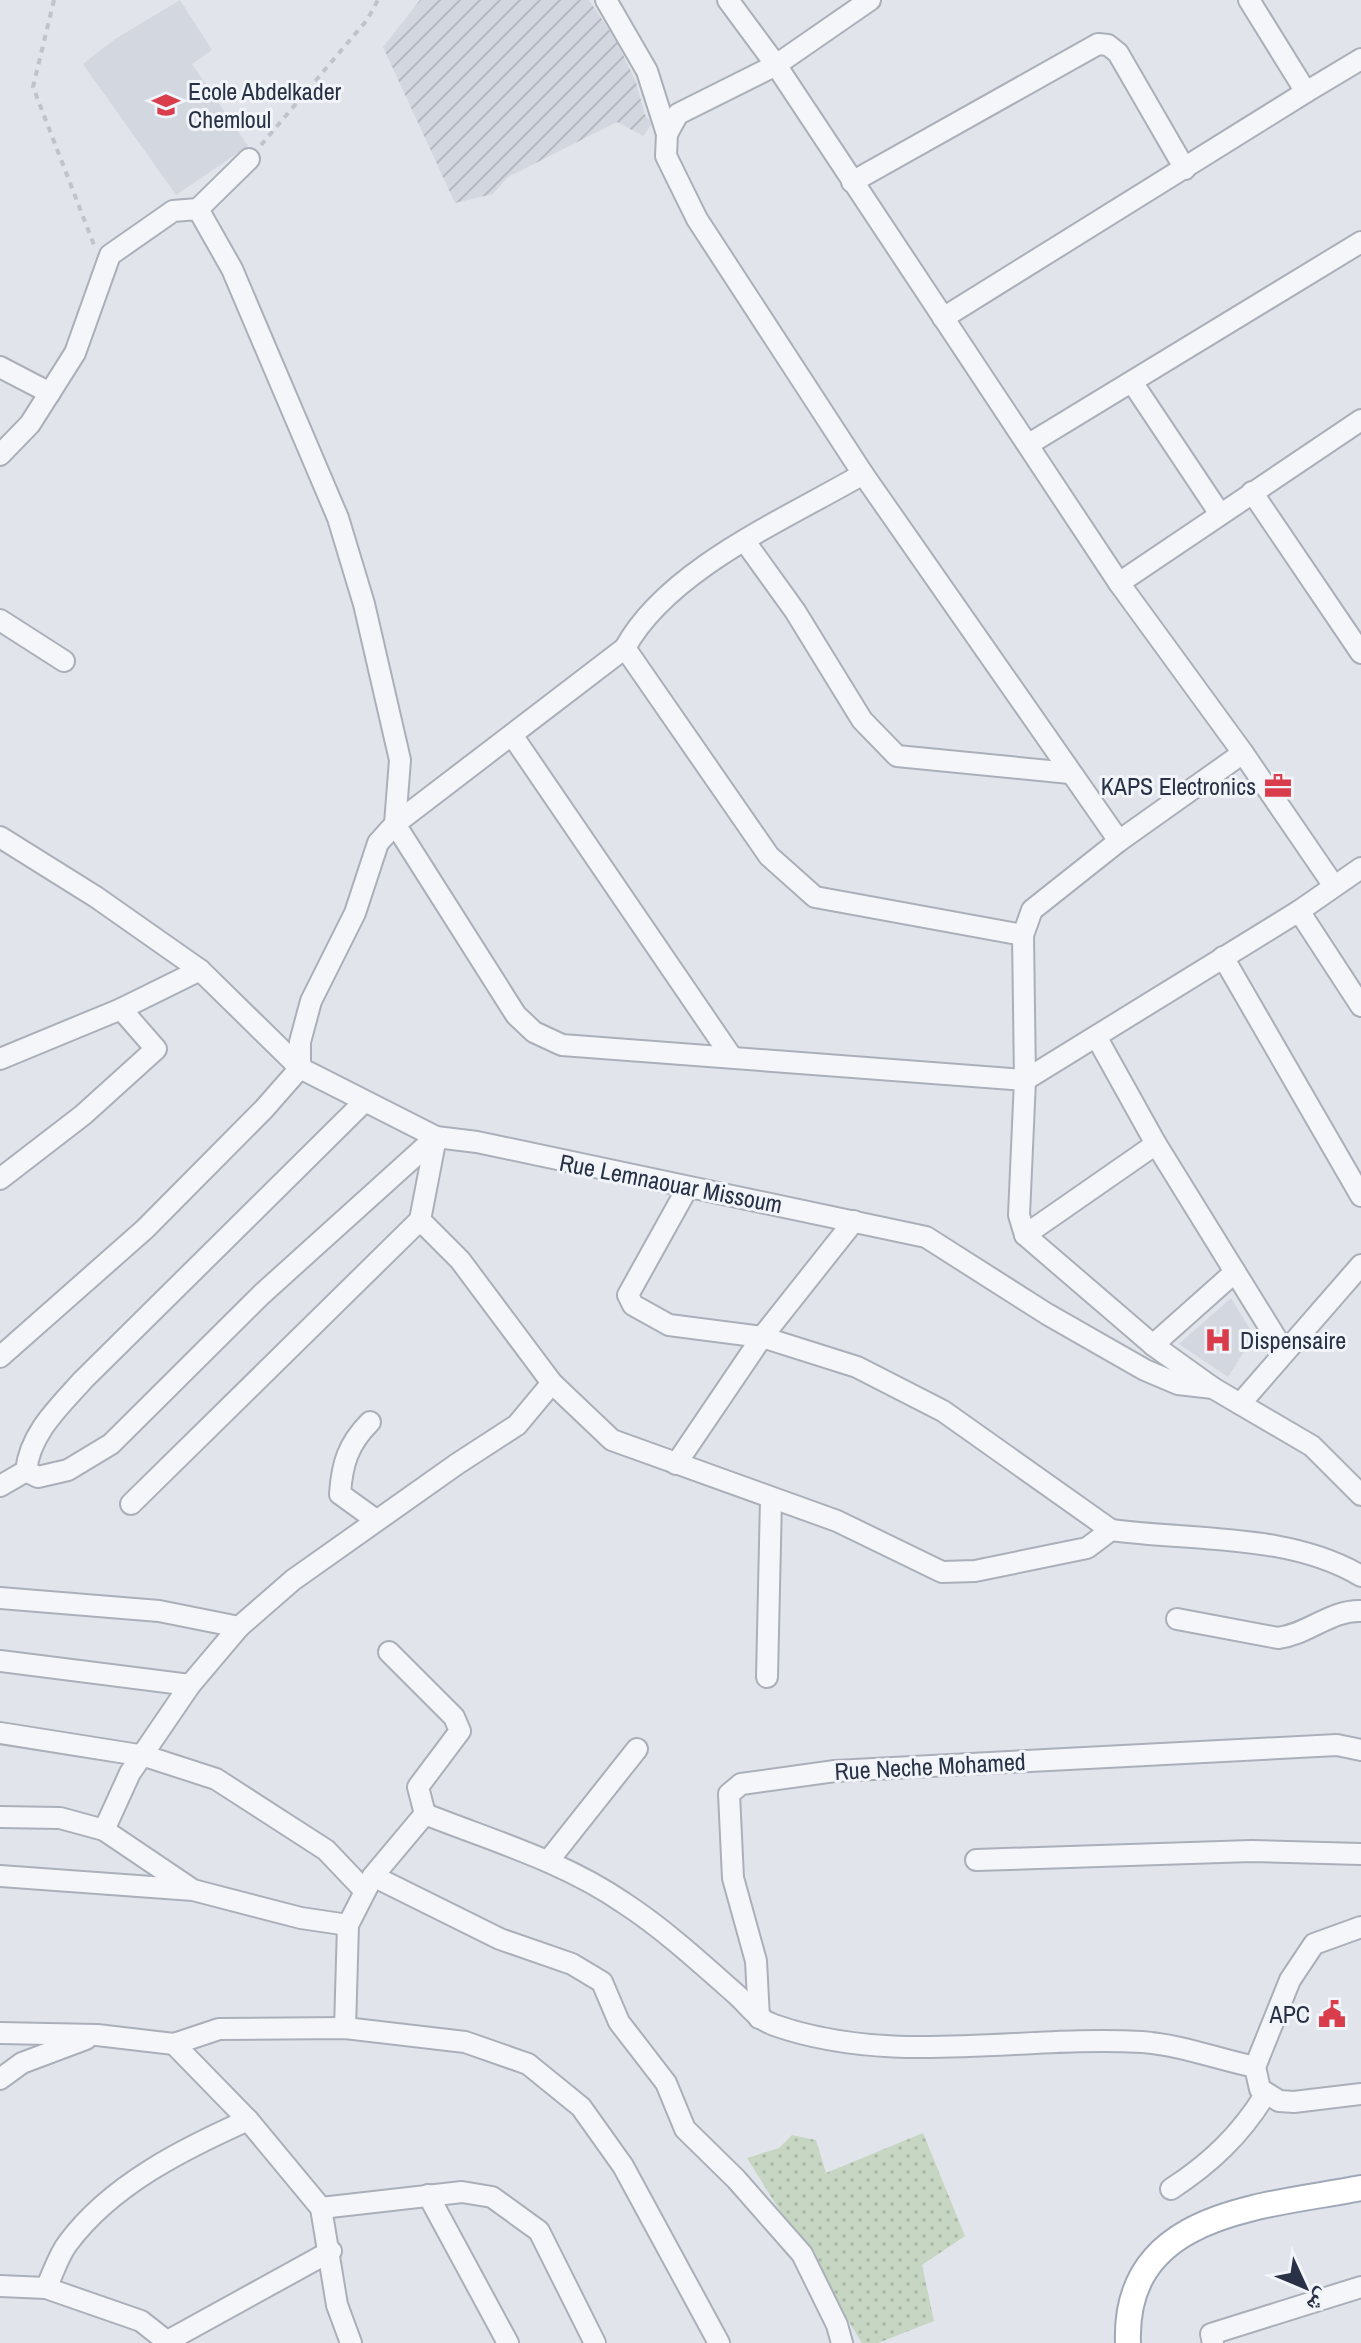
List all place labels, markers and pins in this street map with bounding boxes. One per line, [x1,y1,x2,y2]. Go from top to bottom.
place label: Ecole Abdelkader Chemloul [188,75,342,135]
school or university icon: Ecole Abdelkader Chemloul [151,90,181,120]
place label: KAPS Electronics [1101,770,1256,802]
office icon: KAPS Electronics [1263,771,1293,801]
place label: Dispensaire [1240,1324,1346,1356]
hospital icon: Dispensaire [1203,1325,1233,1355]
place label: APC [1269,1998,1310,2030]
public building icon: APC [1317,1999,1347,2029]

